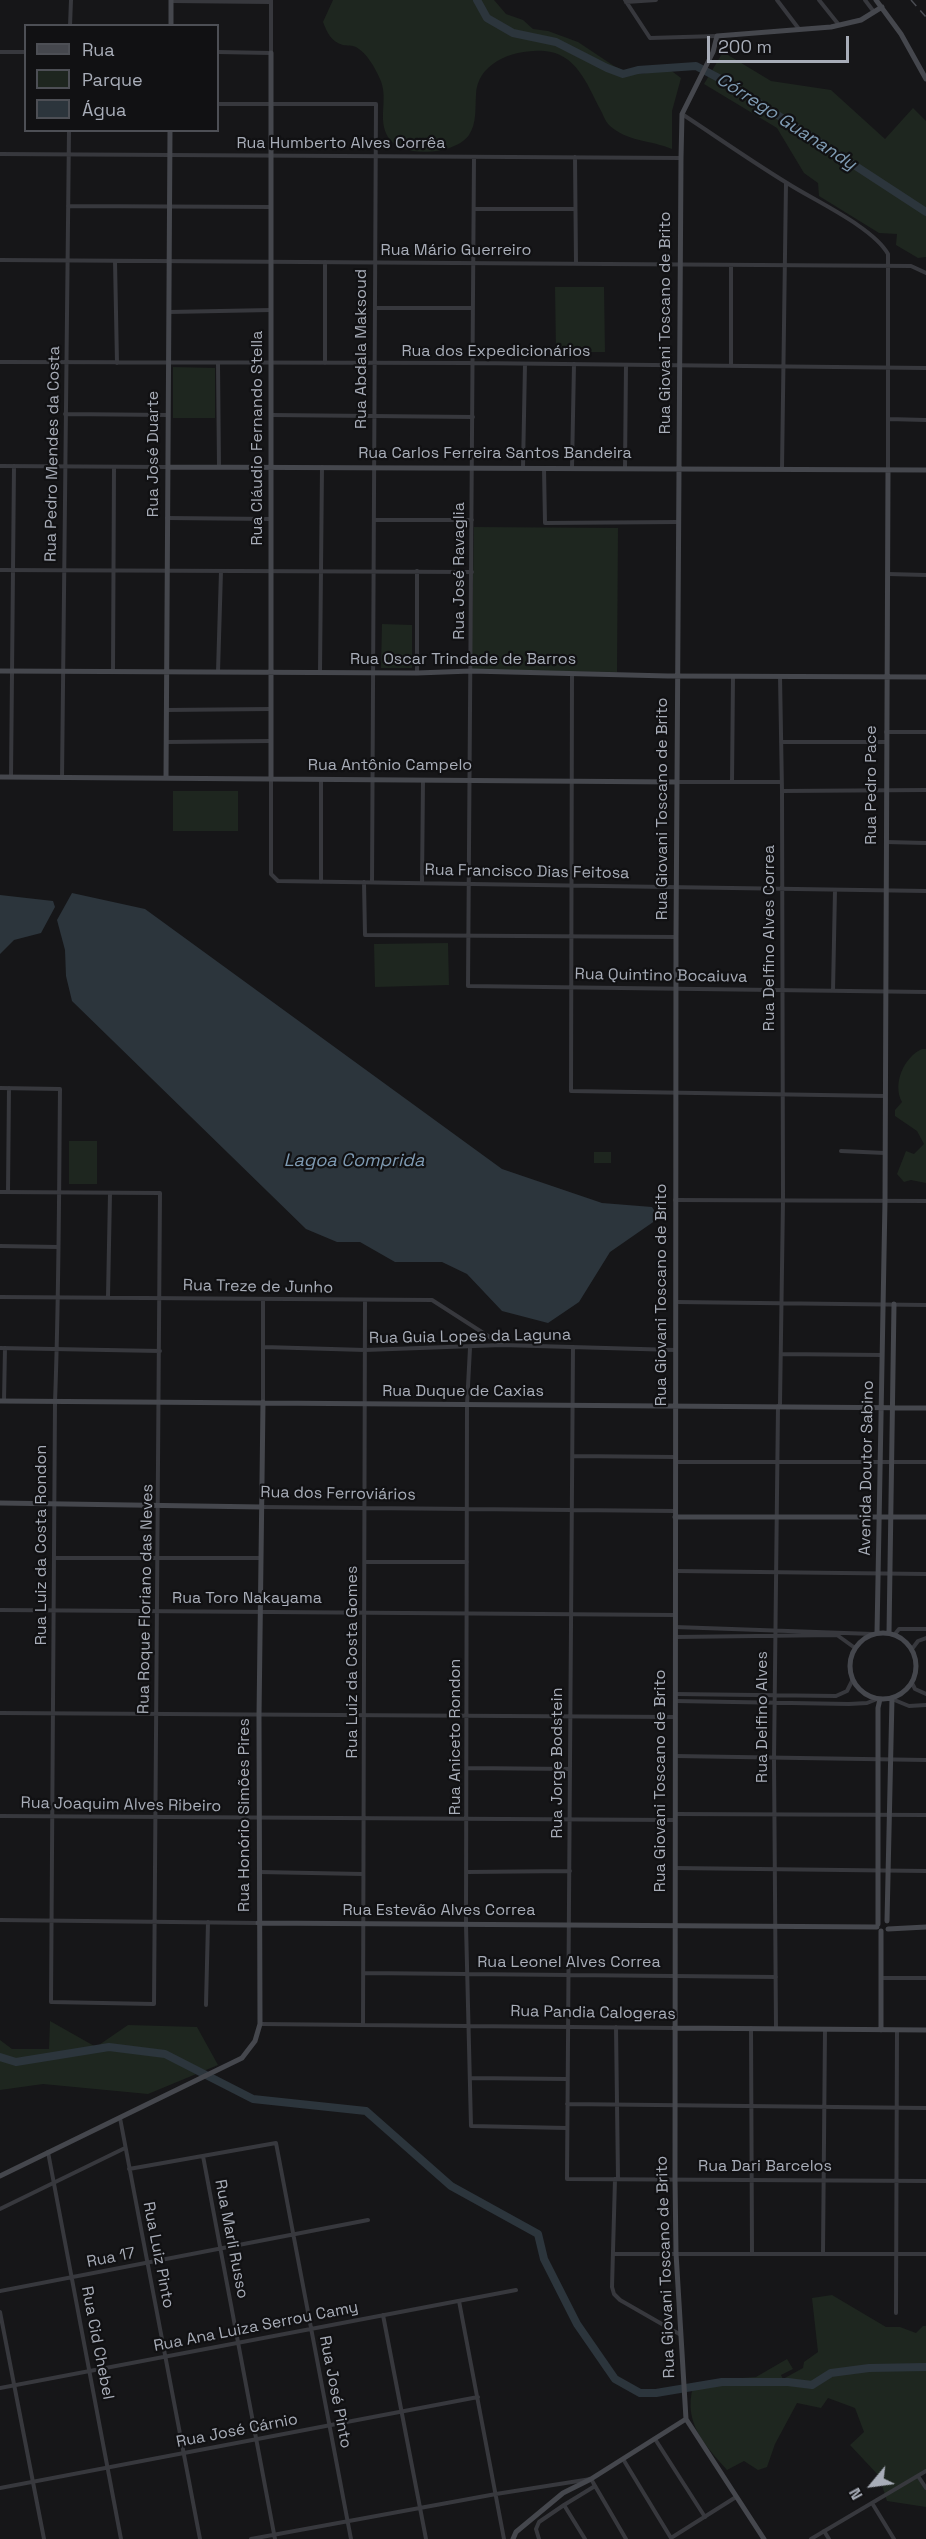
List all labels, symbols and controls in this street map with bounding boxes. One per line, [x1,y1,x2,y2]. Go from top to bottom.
legend [24,24,219,132]
scale bar [710,24,852,62]
text: 200 m [718,35,772,58]
text: Rua [82,38,115,61]
text: Parque [82,68,143,91]
water label: Córrego Guanandy [712,69,860,175]
text: Água [82,98,126,121]
street label: Rua Humberto Alves Corrêa [236,134,446,154]
street label: Rua Giovani Toscano de Brito [656,212,676,434]
street label: Rua Mário Guerreiro [381,241,531,261]
street label: Rua Abdala Maksoud [352,269,372,429]
street label: Rua Cláudio Fernando Stella [248,331,268,545]
street label: Rua dos Expedicionários [401,342,591,362]
street label: Rua Pedro Mendes da Costa [42,346,64,562]
street label: Rua José Duarte [144,391,164,517]
street label: Rua Carlos Ferreira Santos Bandeira [358,444,632,464]
street label: Rua José Ravaglia [450,502,470,640]
street label: Rua Oscar Trindade de Barros [350,650,576,670]
street label: Rua Giovani Toscano de Brito [653,698,673,920]
street label: Rua Pedro Pace [862,725,882,845]
street label: Rua Antônio Campelo [308,756,472,776]
street label: Rua Delfino Alves Correa [760,845,780,1031]
street label: Rua Francisco Dias Feitosa [424,861,630,883]
street label: Rua Quintino Bocaiuva [574,965,748,987]
water label: Lagoa Comprida [284,1150,424,1172]
street label: Rua Giovani Toscano de Brito [652,1184,672,1406]
street label: Rua Treze de Junho [183,1276,333,1298]
street label: Rua Guia Lopes da Laguna [369,1326,571,1348]
street label: Avenida Doutor Sabino [856,1380,878,1556]
street label: Rua Duque de Caxias [382,1382,544,1402]
street label: Rua Luiz da Costa Rondon [32,1445,52,1645]
street label: Rua dos Ferroviários [260,1483,416,1505]
street label: Rua Roque Floriano das Neves [134,1484,158,1714]
street label: Rua Luiz da Costa Gomes [343,1566,363,1758]
street label: Rua Toro Nakayama [172,1589,322,1609]
street label: Rua Delfino Alves [753,1651,773,1783]
street label: Rua Aniceto Rondon [446,1659,466,1815]
street label: Rua Giovani Toscano de Brito [651,1670,671,1892]
street label: Rua Jorge Bodstein [548,1687,568,1839]
street label: Rua Honório Simões Pires [235,1718,255,1912]
street label: Rua Joaquim Alves Ribeiro [21,1794,221,1816]
street label: Rua Estevão Alves Correa [343,1901,535,1921]
street label: Rua Leonel Alves Correa [477,1953,661,1973]
street label: Rua Pandia Calogeras [510,2002,676,2024]
street label: Rua Giovani Toscano de Brito [653,2155,679,2379]
street label: Rua Dari Barcelos [698,2157,832,2177]
street label: Rua Marli Russo [210,2178,252,2300]
street label: Rua Luiz Pinto [138,2200,178,2310]
street label: Rua 17 [85,2244,137,2272]
street label: Rua Cid Chebel [77,2285,117,2401]
street label: Rua Ana Luiza Serrou Camy [152,2298,360,2356]
street label: Rua José Pinto [315,2334,355,2450]
street label: Rua José Cárnio [175,2410,299,2452]
north arrow [842,2455,902,2515]
text: N [844,2484,868,2504]

